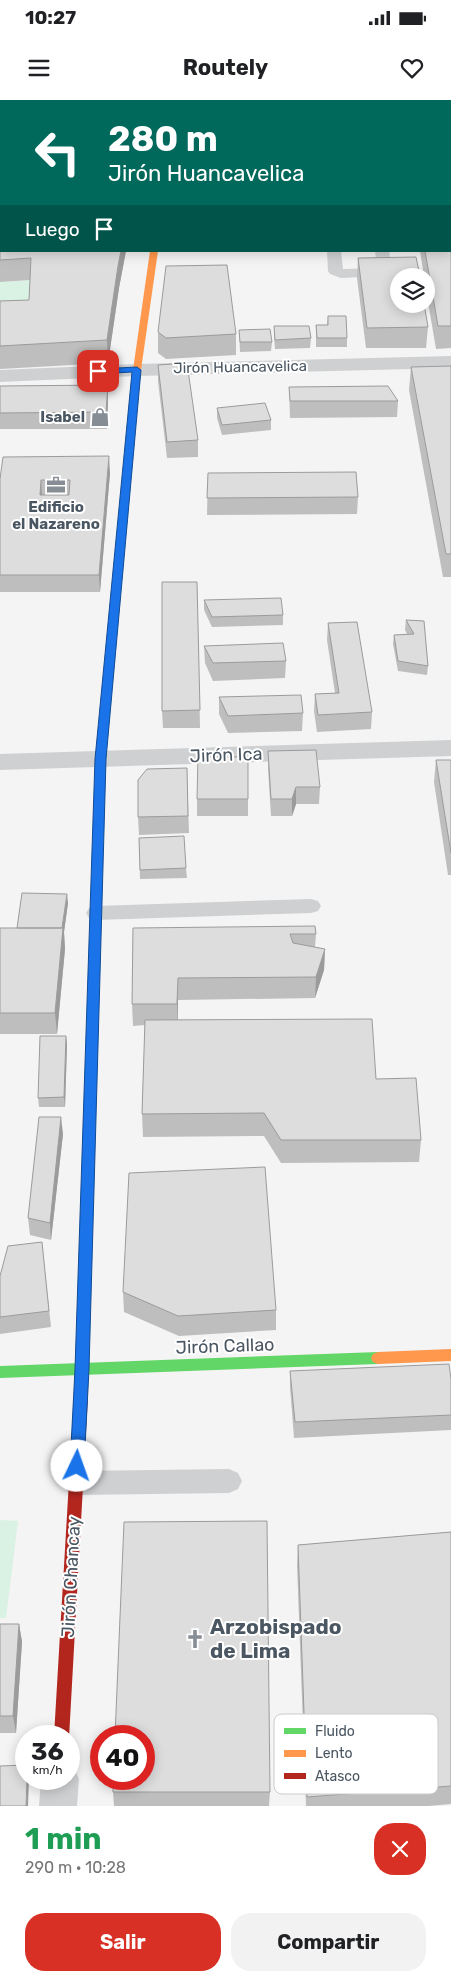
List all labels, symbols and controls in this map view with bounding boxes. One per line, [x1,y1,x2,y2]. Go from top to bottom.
text: 10:27 [25,6,76,29]
icon: menu [25,54,53,82]
text: Routely [183,54,268,81]
icon: heart [398,54,426,82]
text: 280 m [108,118,218,160]
icon: left [25,120,90,185]
text: Jirón Huancavelica [108,160,304,187]
icon: arrive [90,215,118,243]
text: Luego [25,218,80,241]
map controls [390,268,435,313]
button: layers [390,268,435,313]
pin [77,350,119,392]
icon: arrive [84,357,112,385]
street label: Jirón Huancavelica [173,357,307,377]
shop icon: Isabel [89,406,111,428]
place label: Isabel [40,408,85,426]
office icon: Edificio el Nazareno [45,474,67,496]
place label: Edificio el Nazareno [12,498,100,533]
street label: Jirón Ica [189,743,263,767]
street label: Jirón Callao [175,1333,275,1359]
position arrow [50,1439,102,1491]
street label: Jirón Chancay [57,1516,85,1638]
place label: Arzobispado de Lima [210,1614,342,1663]
church icon: Arzobispado de Lima [184,1628,206,1650]
legend [274,1714,438,1794]
text: Fluido [315,1723,355,1740]
speed limit sign: 40 [90,1725,155,1790]
text: 36 [31,1737,64,1766]
text: Lento [315,1745,352,1762]
text: km/h [33,1763,62,1777]
text: Atasco [315,1768,360,1785]
text: 1 min [25,1821,102,1857]
button: close [374,1823,426,1875]
text: 290 m · 10:28 [25,1858,126,1877]
button: Salir [25,1913,221,1971]
button: Compartir [231,1913,426,1971]

